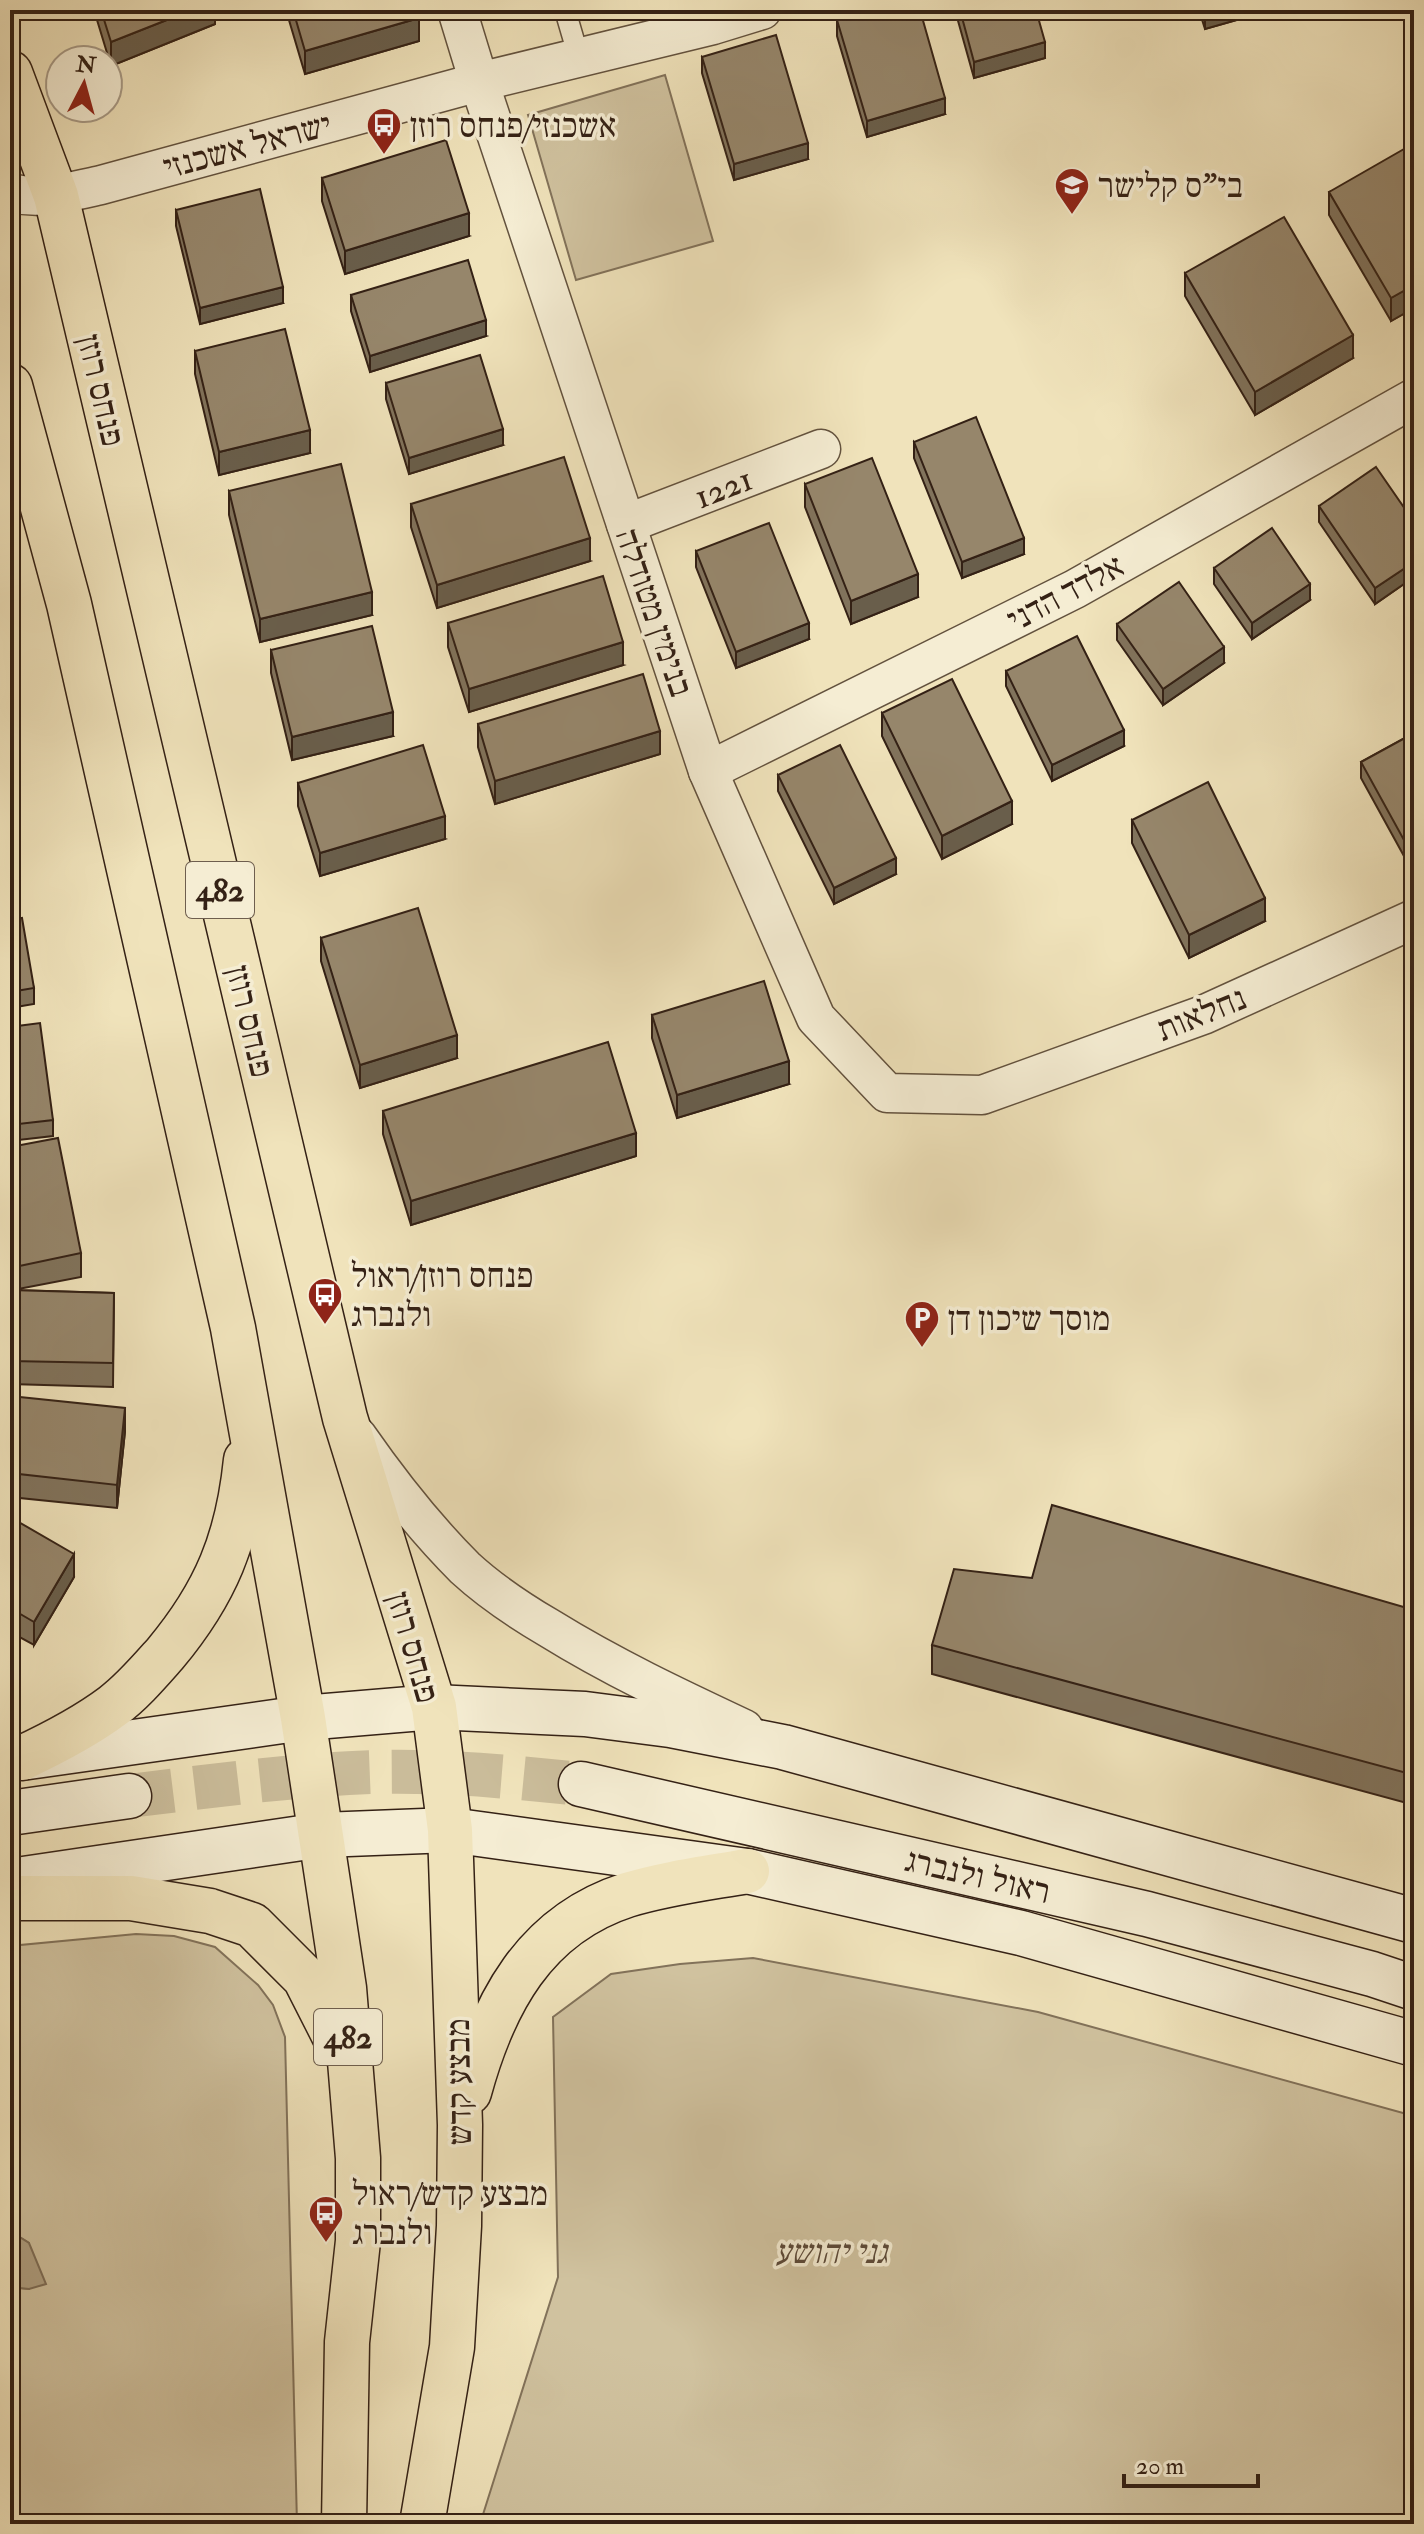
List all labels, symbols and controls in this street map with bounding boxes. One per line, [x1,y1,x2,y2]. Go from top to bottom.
north arrow [44,44,124,124]
text: N [74,50,98,80]
street label: ישראל אשכנזי [159,103,336,190]
place label: אשכנזי/פנחס רוזן [410,105,617,148]
bus stop icon: אשכנזי/פנחס רוזן [365,106,403,156]
place label: בי"ס קלישר [1098,165,1243,208]
school or university icon: בי"ס קלישר [1053,166,1091,216]
street label: פנחס רוזן [67,330,134,450]
street label: 1221 [688,458,759,519]
street label: בנימין מטודלה [605,523,702,702]
street label: אלדד הדני [1000,545,1132,642]
road number: 482 [186,862,254,918]
street label: פנחס רוזן [216,961,283,1081]
street label: נחלאות [1151,977,1253,1052]
place label: פנחס רוזן/ראול ולנברג [351,1255,533,1337]
bus stop icon: פנחס רוזן/ראול ולנברג [306,1276,344,1326]
place label: מוסך שיכון דן [948,1298,1110,1341]
parking icon: מוסך שיכון דן [903,1299,941,1349]
street label: פנחס רוזן [376,1587,449,1708]
street label: ראול ולנברג [901,1839,1055,1914]
road number: 482 [314,2009,382,2065]
street label: מבצע קדש [437,2018,482,2146]
place label: מבצע קדש/ראול ולנברג [352,2173,548,2255]
bus stop icon: מבצע קדש/ראול ולנברג [307,2194,345,2244]
park label: גני יהושע [775,2231,889,2274]
scale bar [1124,2438,1258,2488]
text: 20 m [1136,2451,1185,2482]

